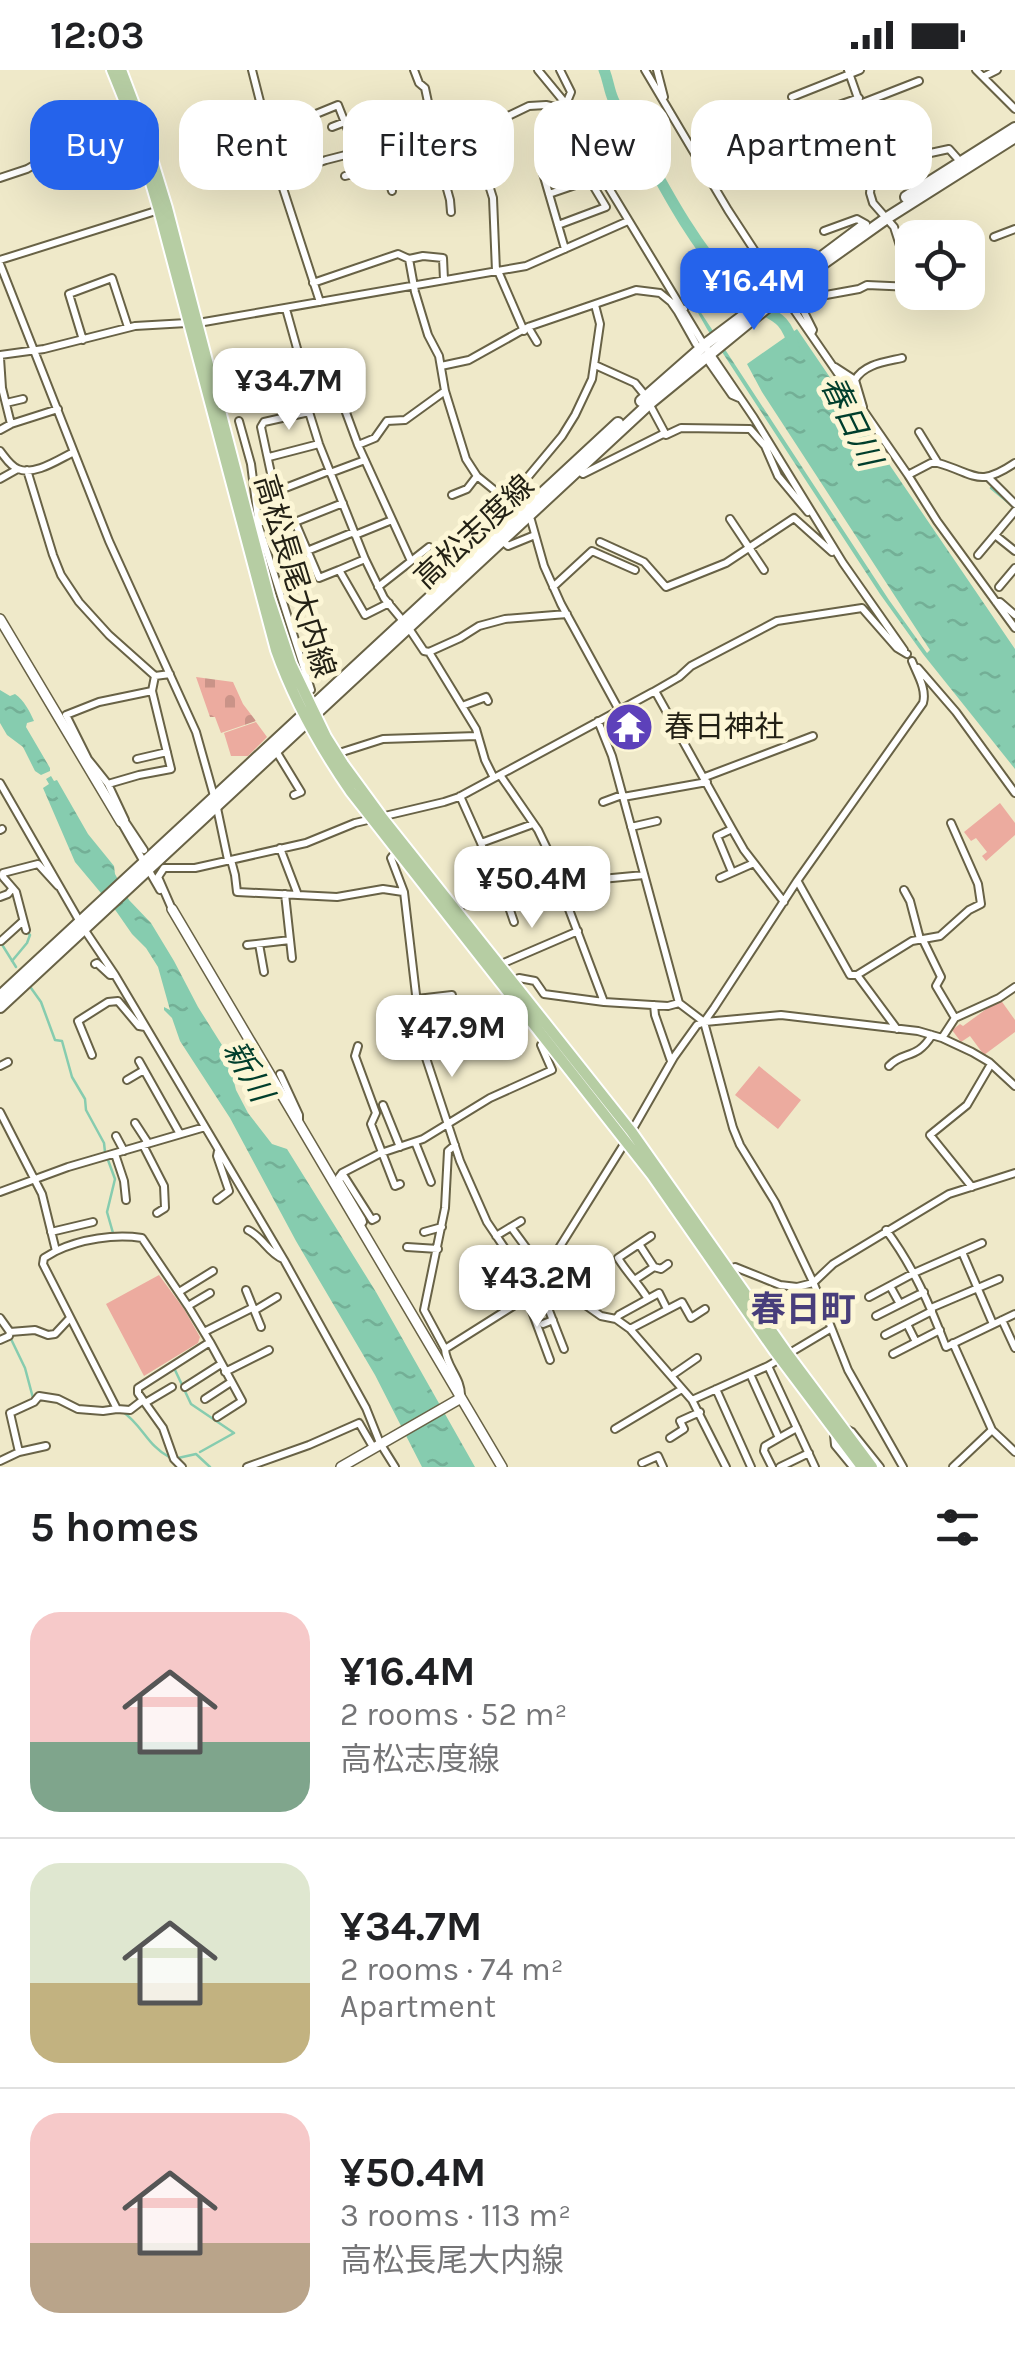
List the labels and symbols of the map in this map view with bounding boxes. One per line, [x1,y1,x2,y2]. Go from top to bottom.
pin: ¥16.4M [673,248,835,333]
pin: ¥34.7M [208,348,370,433]
water label: 春日川 [813,370,890,475]
street label: 高松志度線 [407,468,541,596]
street label: 高松長尾大内線 [247,470,343,682]
temple icon: 春日神社 [603,701,655,753]
place label: 春日神社 [664,709,784,745]
pin: ¥50.4M [451,846,613,931]
pin: ¥47.9M [371,995,533,1080]
water label: 新川 [216,1034,282,1111]
pin: ¥43.2M [456,1245,618,1330]
district label: 春日町 [750,1289,856,1330]

